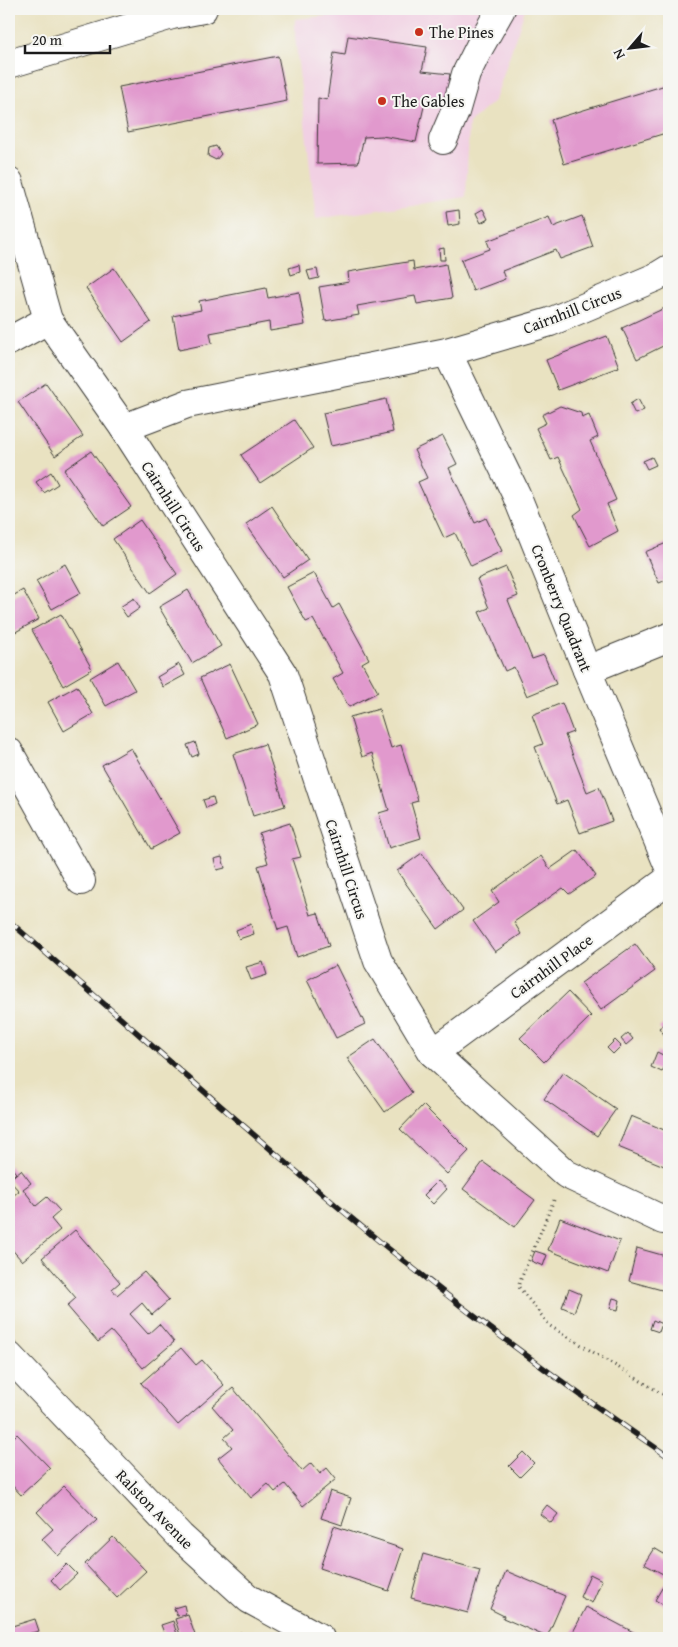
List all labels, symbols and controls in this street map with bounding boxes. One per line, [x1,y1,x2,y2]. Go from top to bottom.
place label: The Pines [429,20,494,44]
scale bar [25,22,110,54]
north arrow [606,22,656,72]
marker: The Pines [413,26,425,38]
text: 20 m [32,29,63,50]
text: N [607,45,630,63]
place label: The Gables [392,89,465,113]
marker: The Gables [376,95,388,107]
street label: Cairnhill Circus [519,280,625,340]
street label: Cairnhill Circus [136,456,212,556]
street label: Cronberry Quadrant [525,541,599,676]
street label: Cairnhill Circus [320,816,374,922]
street label: Cairnhill Place [504,928,598,1004]
street label: Ralston Avenue [111,1464,199,1554]

